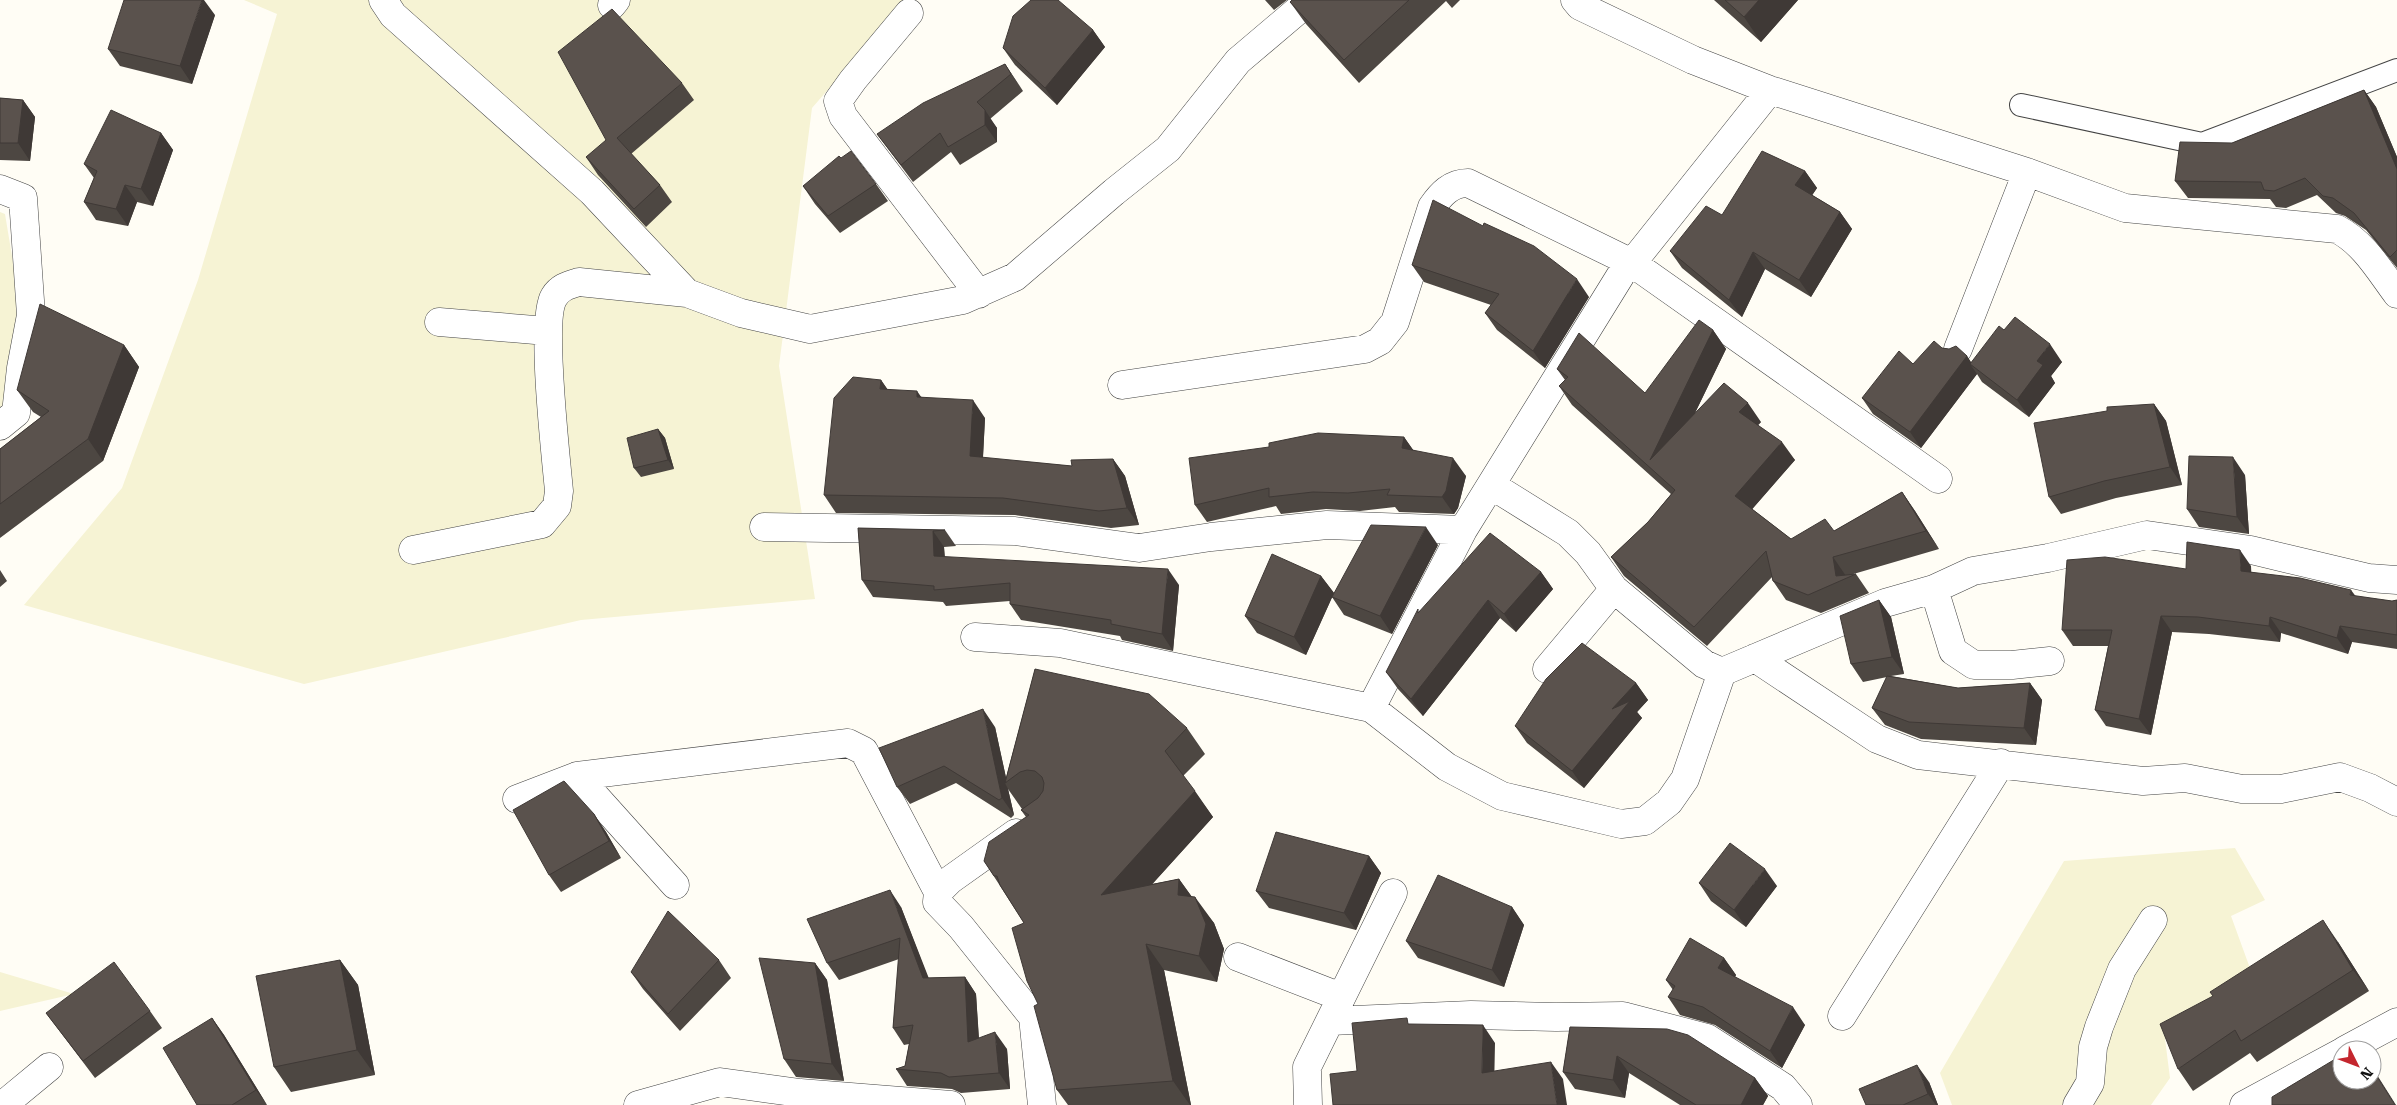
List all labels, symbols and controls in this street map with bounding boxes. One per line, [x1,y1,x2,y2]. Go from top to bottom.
north arrow [2332,1040,2382,1090]
text: N [2357,1064,2376,1083]

